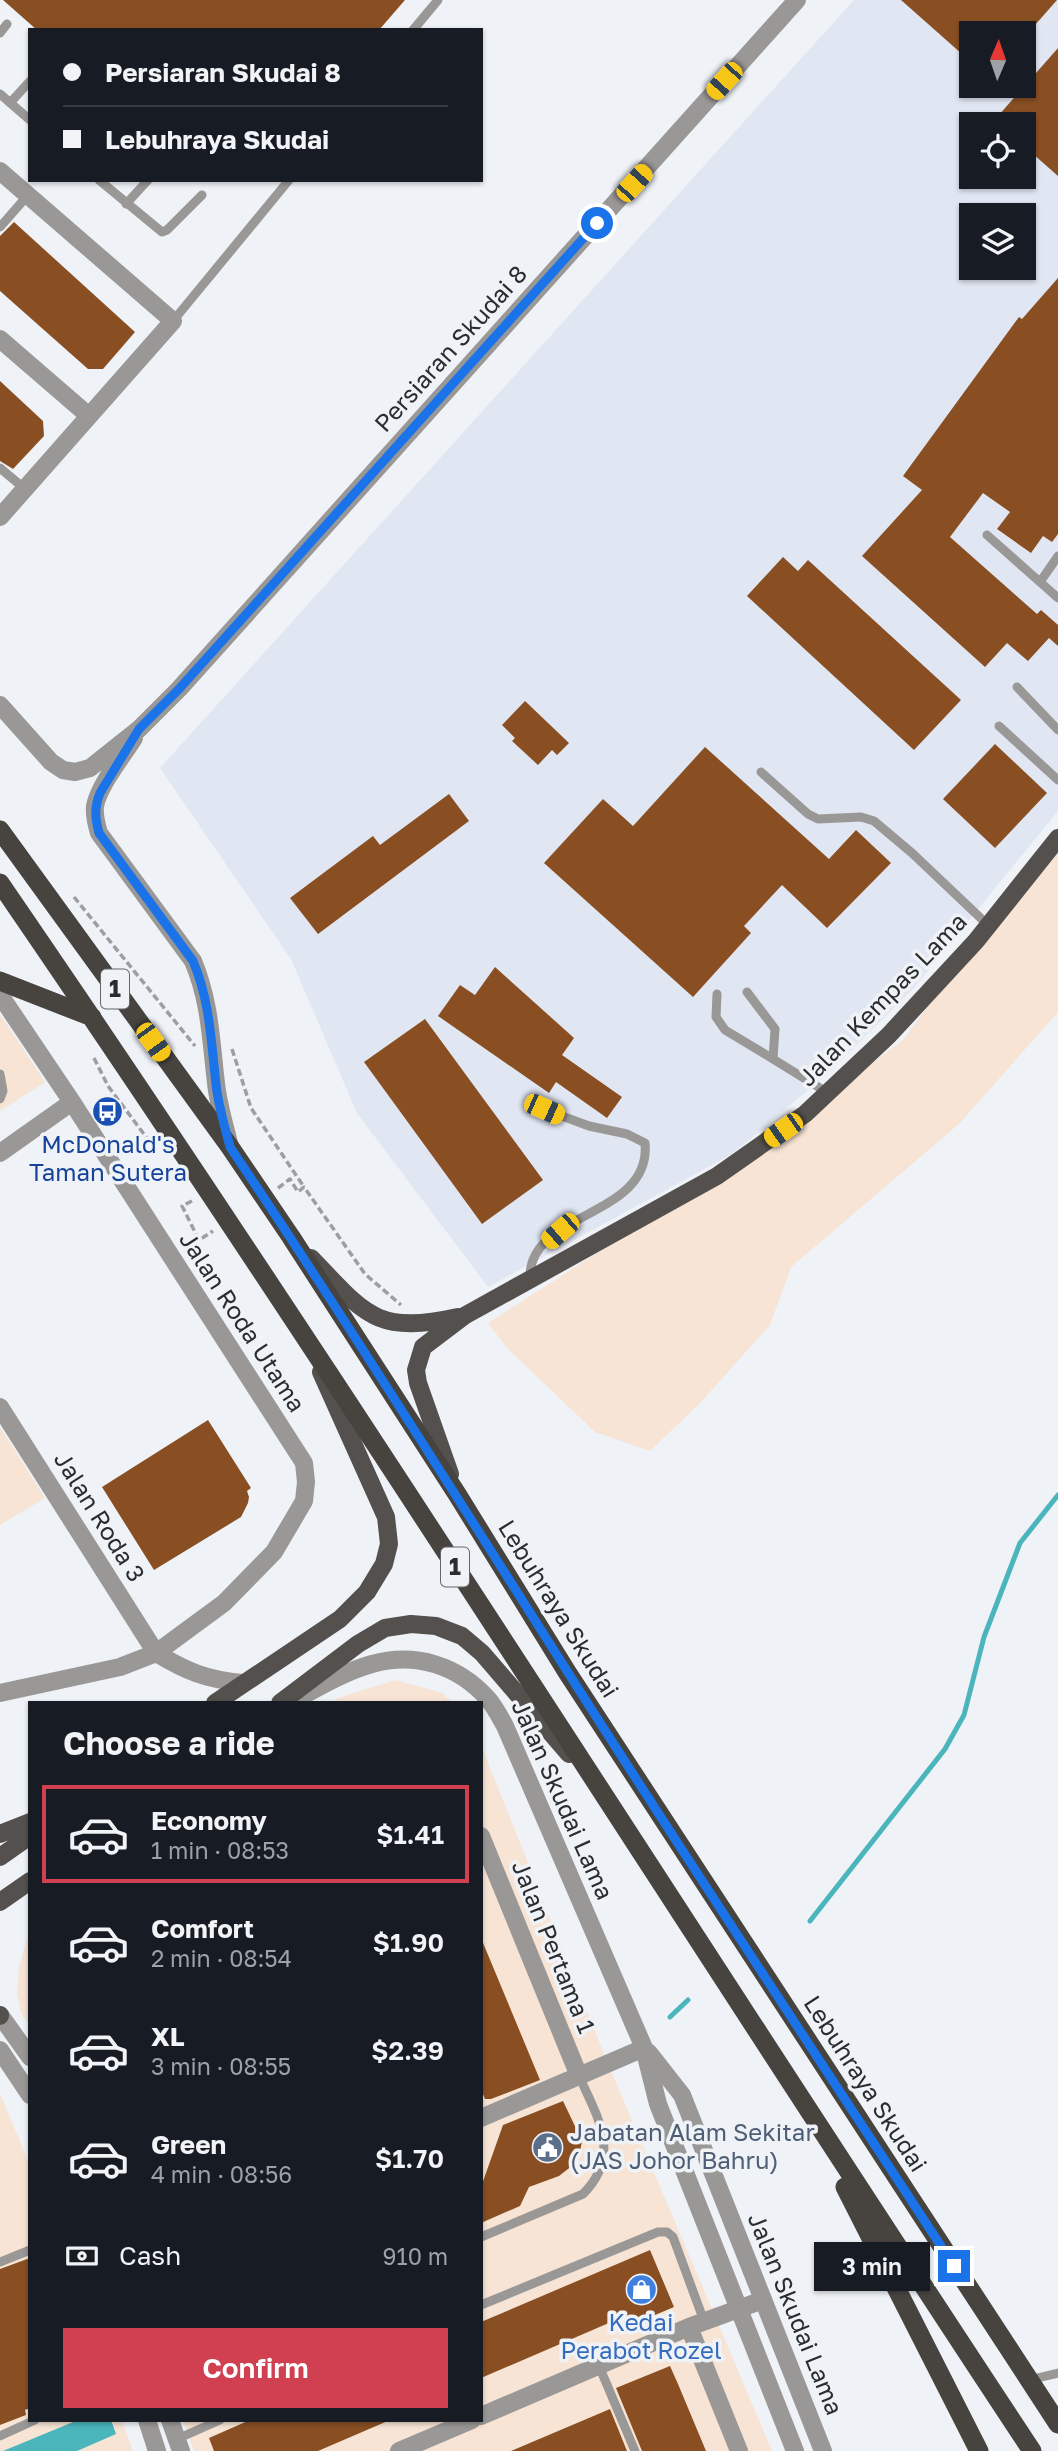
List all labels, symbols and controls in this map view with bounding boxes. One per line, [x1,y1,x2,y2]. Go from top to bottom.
north arrow [959,21,1036,98]
map controls [959,21,1036,280]
text: Persiaran Skudai 8 [105,57,341,88]
car [703,58,746,104]
button: locate [959,112,1036,189]
text: Lebuhraya Skudai [105,124,329,155]
car [613,160,656,206]
button: layers [959,203,1036,280]
route start [581,207,613,239]
street label: Persiaran Skudai 8 [368,259,532,437]
street label: Jalan Kempas Lama [792,906,972,1092]
road number: 1 [101,970,129,1008]
car [133,1019,174,1065]
car [521,1091,568,1127]
bus stop icon: McDonald's Taman Sutera [91,1094,125,1128]
car [760,1109,807,1151]
place label: McDonald's Taman Sutera [29,1129,187,1186]
car [538,1209,583,1253]
street label: Jalan Roda Utama [174,1226,312,1417]
street label: Jalan Roda 3 [49,1446,152,1587]
street label: Lebuhraya Skudai [493,1514,626,1702]
road number: 1 [441,1548,469,1586]
street label: Jalan Skudai Lama [506,1695,620,1904]
text: Choose a ride [63,1724,275,1762]
icon: car [67,1803,130,1866]
text: Economy [151,1805,267,1836]
text: $1.41 [376,1819,444,1850]
text: 1 min · 08:53 [151,1836,289,1864]
street label: Jalan Pertama 1 [507,1856,602,2037]
icon: car [67,1911,130,1974]
text: Comfort [151,1913,254,1944]
text: $1.90 [373,1927,444,1958]
text: 2 min · 08:54 [151,1944,292,1972]
street label: Lebuhraya Skudai [799,1990,934,2177]
icon: car [67,2019,130,2082]
text: XL [151,2021,185,2052]
text: $2.39 [371,2035,444,2066]
text: 3 min · 08:55 [151,2052,291,2080]
place label: Jabatan Alam Sekitar (JAS Johor Bahru) [570,2117,815,2174]
icon: car [67,2127,130,2190]
text: Green [151,2129,226,2160]
public building icon: Jabatan Alam Sekitar (JAS Johor Bahru) [530,2130,564,2164]
text: $1.70 [375,2143,444,2174]
text: 4 min · 08:56 [151,2160,292,2188]
street label: Jalan Skudai Lama [743,2208,850,2419]
icon: cash [63,2237,101,2275]
text: Cash [119,2240,181,2271]
text: 910 m [383,2242,448,2270]
callout: 3 min [814,2242,930,2290]
route end [938,2250,970,2282]
text: 3 min [842,2252,902,2280]
shop icon: Kedai Perabot Rozel [624,2272,658,2306]
place label: Kedai Perabot Rozel [560,2307,722,2364]
button: Confirm [63,2328,448,2408]

